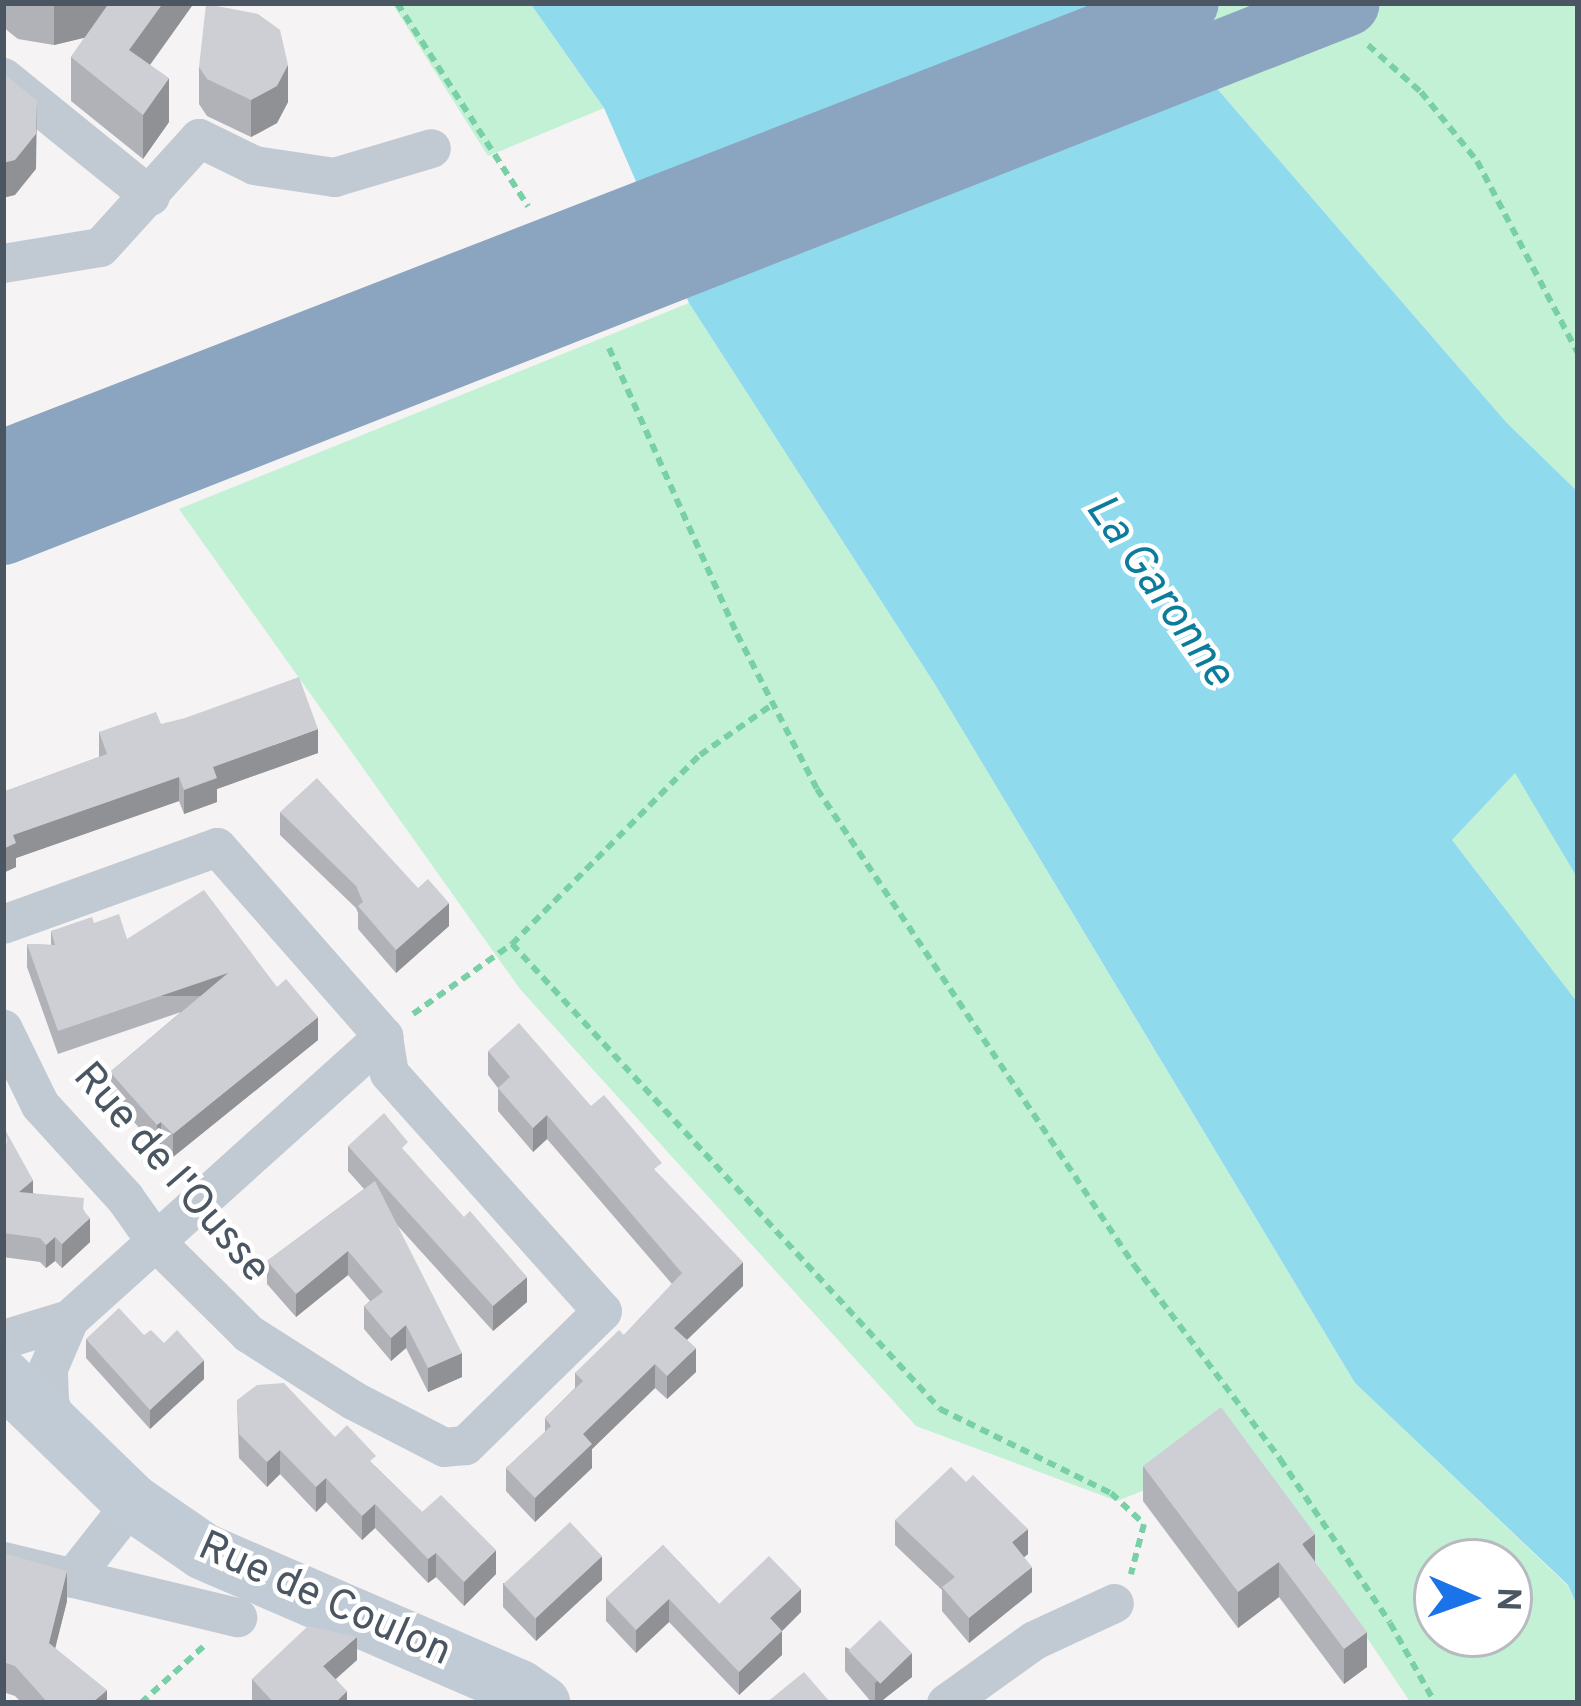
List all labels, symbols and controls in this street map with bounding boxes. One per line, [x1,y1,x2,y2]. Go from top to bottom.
water label: La Garonne [1072,485,1244,699]
street label: Rue de l'Ousse [61,1054,279,1294]
street label: Rue de Coulon [190,1523,458,1679]
north arrow [1413,1538,1533,1658]
text: N [1485,1587,1527,1612]

